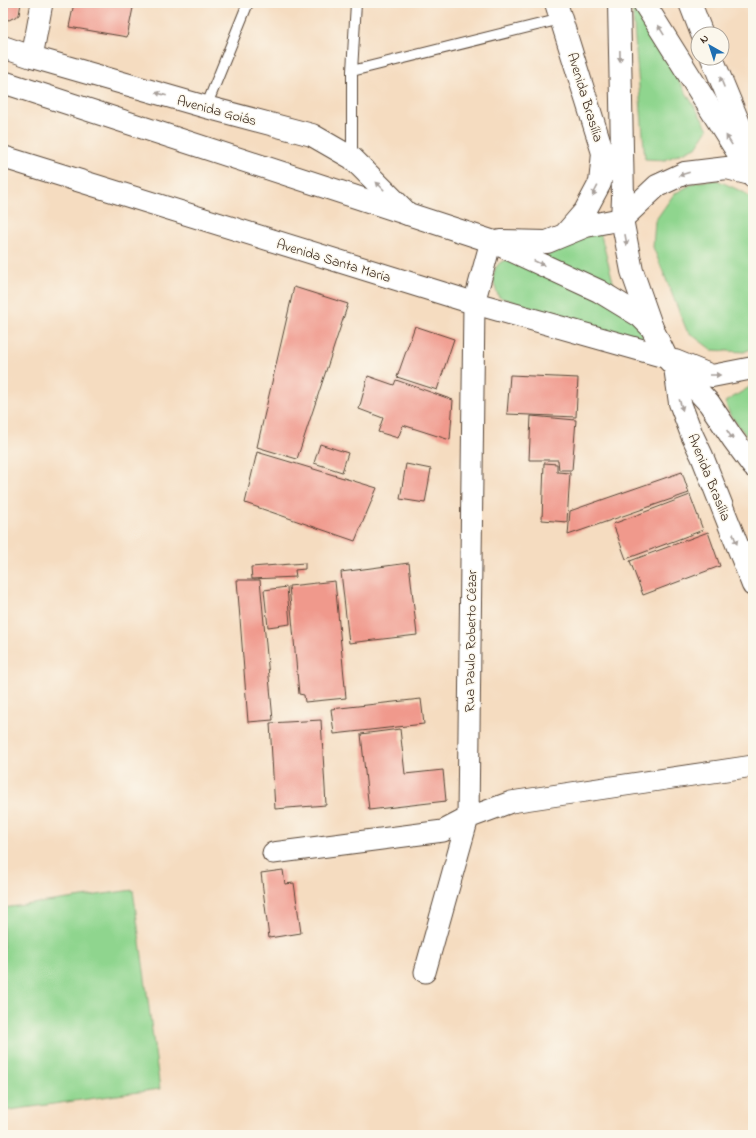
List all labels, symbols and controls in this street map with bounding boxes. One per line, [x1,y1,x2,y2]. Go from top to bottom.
one-way arrow [657,24,664,36]
north arrow [690,26,730,66]
text: N [696,30,712,48]
street label: Avenida Brasília [561,50,608,145]
one-way arrow [617,50,623,63]
one-way arrow [719,76,725,88]
one-way arrow [155,91,167,97]
street label: Avenida Goiás [174,91,259,132]
one-way arrow [725,135,733,146]
one-way arrow [678,171,690,177]
one-way arrow [375,181,385,191]
one-way arrow [592,185,598,197]
street label: Avenida Santa Maria [274,234,393,289]
one-way arrow [623,234,629,247]
one-way arrow [534,260,545,266]
one-way arrow [709,372,722,378]
one-way arrow [678,399,684,411]
one-way arrow [726,430,734,441]
street label: Avenida Brasília [682,431,736,524]
one-way arrow [732,533,738,545]
street label: Rua Paulo Roberto Cézar [460,569,483,712]

